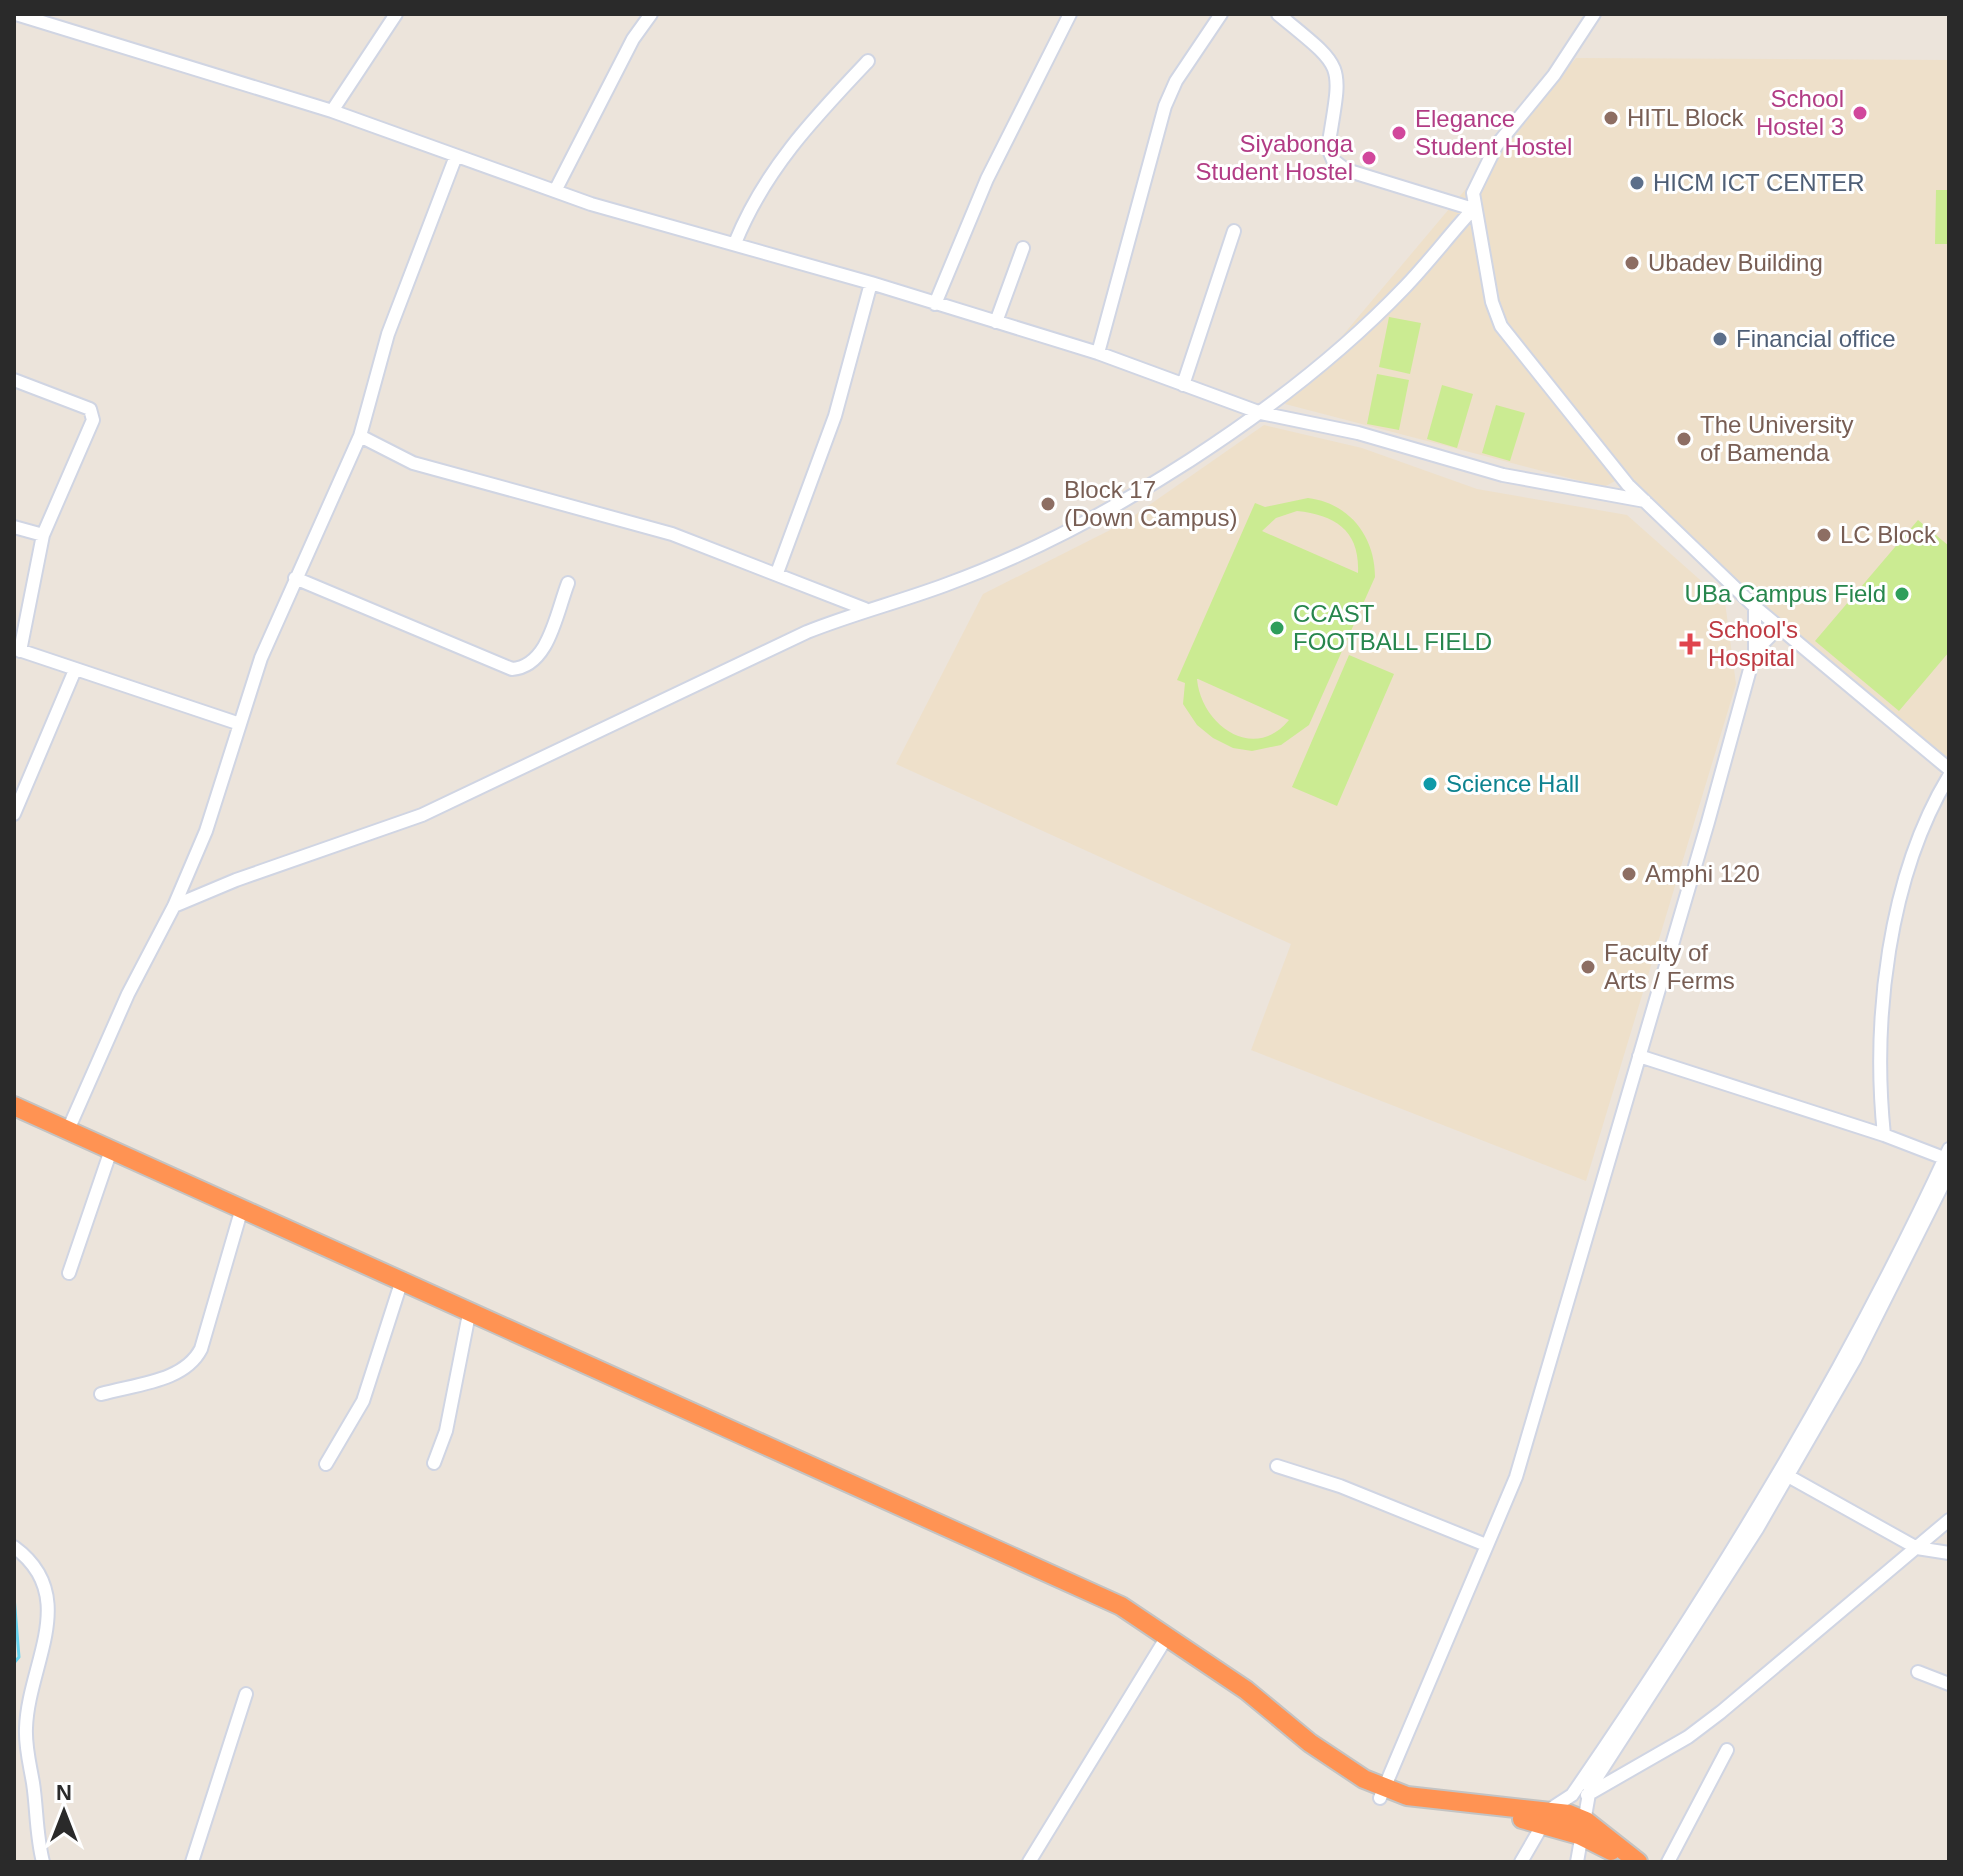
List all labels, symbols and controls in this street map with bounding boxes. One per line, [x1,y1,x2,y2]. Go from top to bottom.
place label: School Hostel 3 [1756,85,1844,140]
place label: HITL Block [1627,104,1744,131]
marker: School Hostel 3 [1851,104,1869,122]
place label: Elegance Student Hostel [1415,105,1572,160]
marker: HITL Block [1602,109,1620,127]
marker: Elegance Student Hostel [1390,124,1408,142]
place label: Siyabonga Student Hostel [1196,130,1354,185]
marker: Siyabonga Student Hostel [1360,149,1378,167]
place label: HICM ICT CENTER [1653,169,1865,196]
marker: HICM ICT CENTER [1628,174,1646,192]
place label: Ubadev Building [1648,249,1823,276]
marker: Ubadev Building [1623,254,1641,272]
place label: Financial office [1736,325,1896,352]
marker: Financial office [1711,330,1729,348]
place label: The University of Bamenda [1700,411,1853,466]
marker: The University of Bamenda [1675,430,1693,448]
place label: Block 17 (Down Campus) [1064,476,1237,531]
marker: Block 17 (Down Campus) [1039,495,1057,513]
place label: LC Block [1840,521,1937,548]
marker: LC Block [1815,526,1833,544]
place label: UBa Campus Field [1685,580,1886,607]
marker: UBa Campus Field [1893,585,1911,603]
place label: CCAST FOOTBALL FIELD [1293,600,1492,655]
place label: School's Hospital [1708,616,1798,671]
marker: CCAST FOOTBALL FIELD [1268,619,1286,637]
marker: School's Hospital [1679,633,1701,655]
place label: Science Hall [1446,770,1579,797]
marker: Science Hall [1421,775,1439,793]
place label: Amphi 120 [1645,860,1760,887]
marker: Amphi 120 [1620,865,1638,883]
place label: Faculty of Arts / Ferms [1604,939,1735,994]
marker: Faculty of Arts / Ferms [1579,958,1597,976]
north arrow [24,1772,104,1852]
text: N [56,1780,72,1805]

